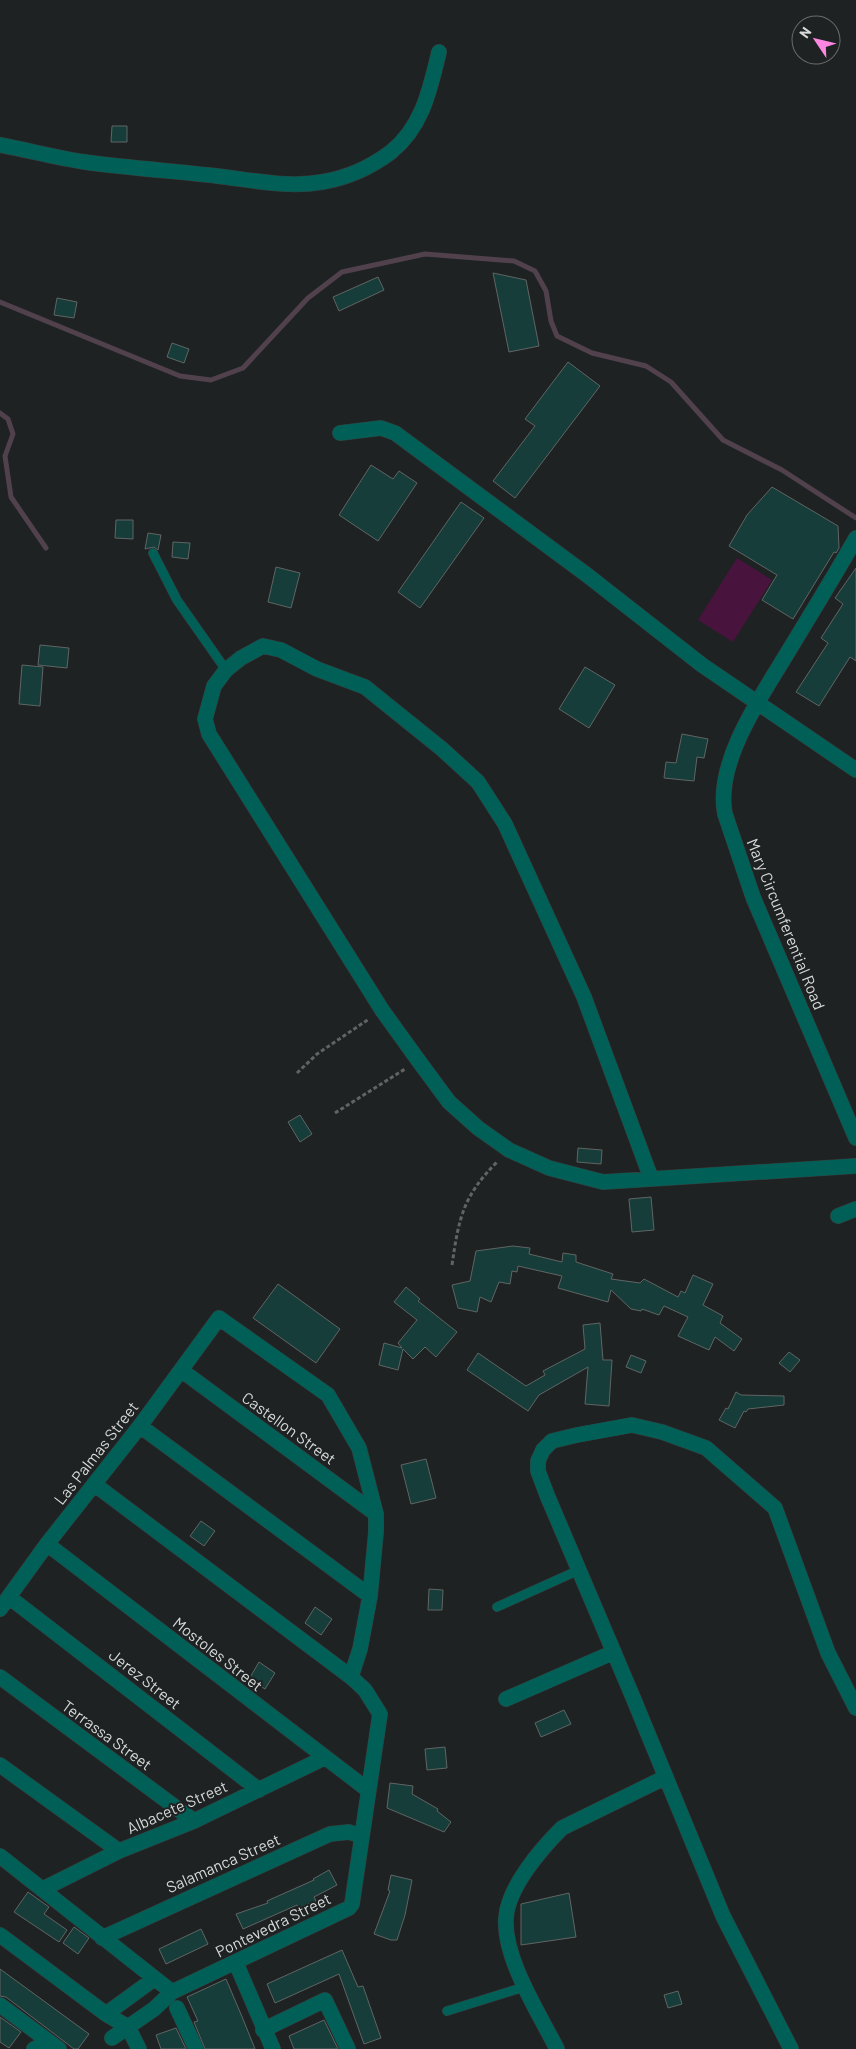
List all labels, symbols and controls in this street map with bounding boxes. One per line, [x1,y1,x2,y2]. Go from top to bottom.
north arrow [791,15,841,65]
text: N [795,24,815,41]
street label: Mary Circumferential Road [743,835,830,1012]
street label: Castellon Street [239,1387,340,1468]
street label: Las Palmas Street [50,1397,142,1508]
street label: Mostoles Street [170,1613,267,1695]
street label: Jerez Street [106,1645,185,1713]
street label: Terrassa Street [59,1696,156,1774]
street label: Albacete Street [124,1776,230,1837]
street label: Salamanca Street [163,1829,283,1896]
street label: Pontevedra Street [212,1888,334,1961]

